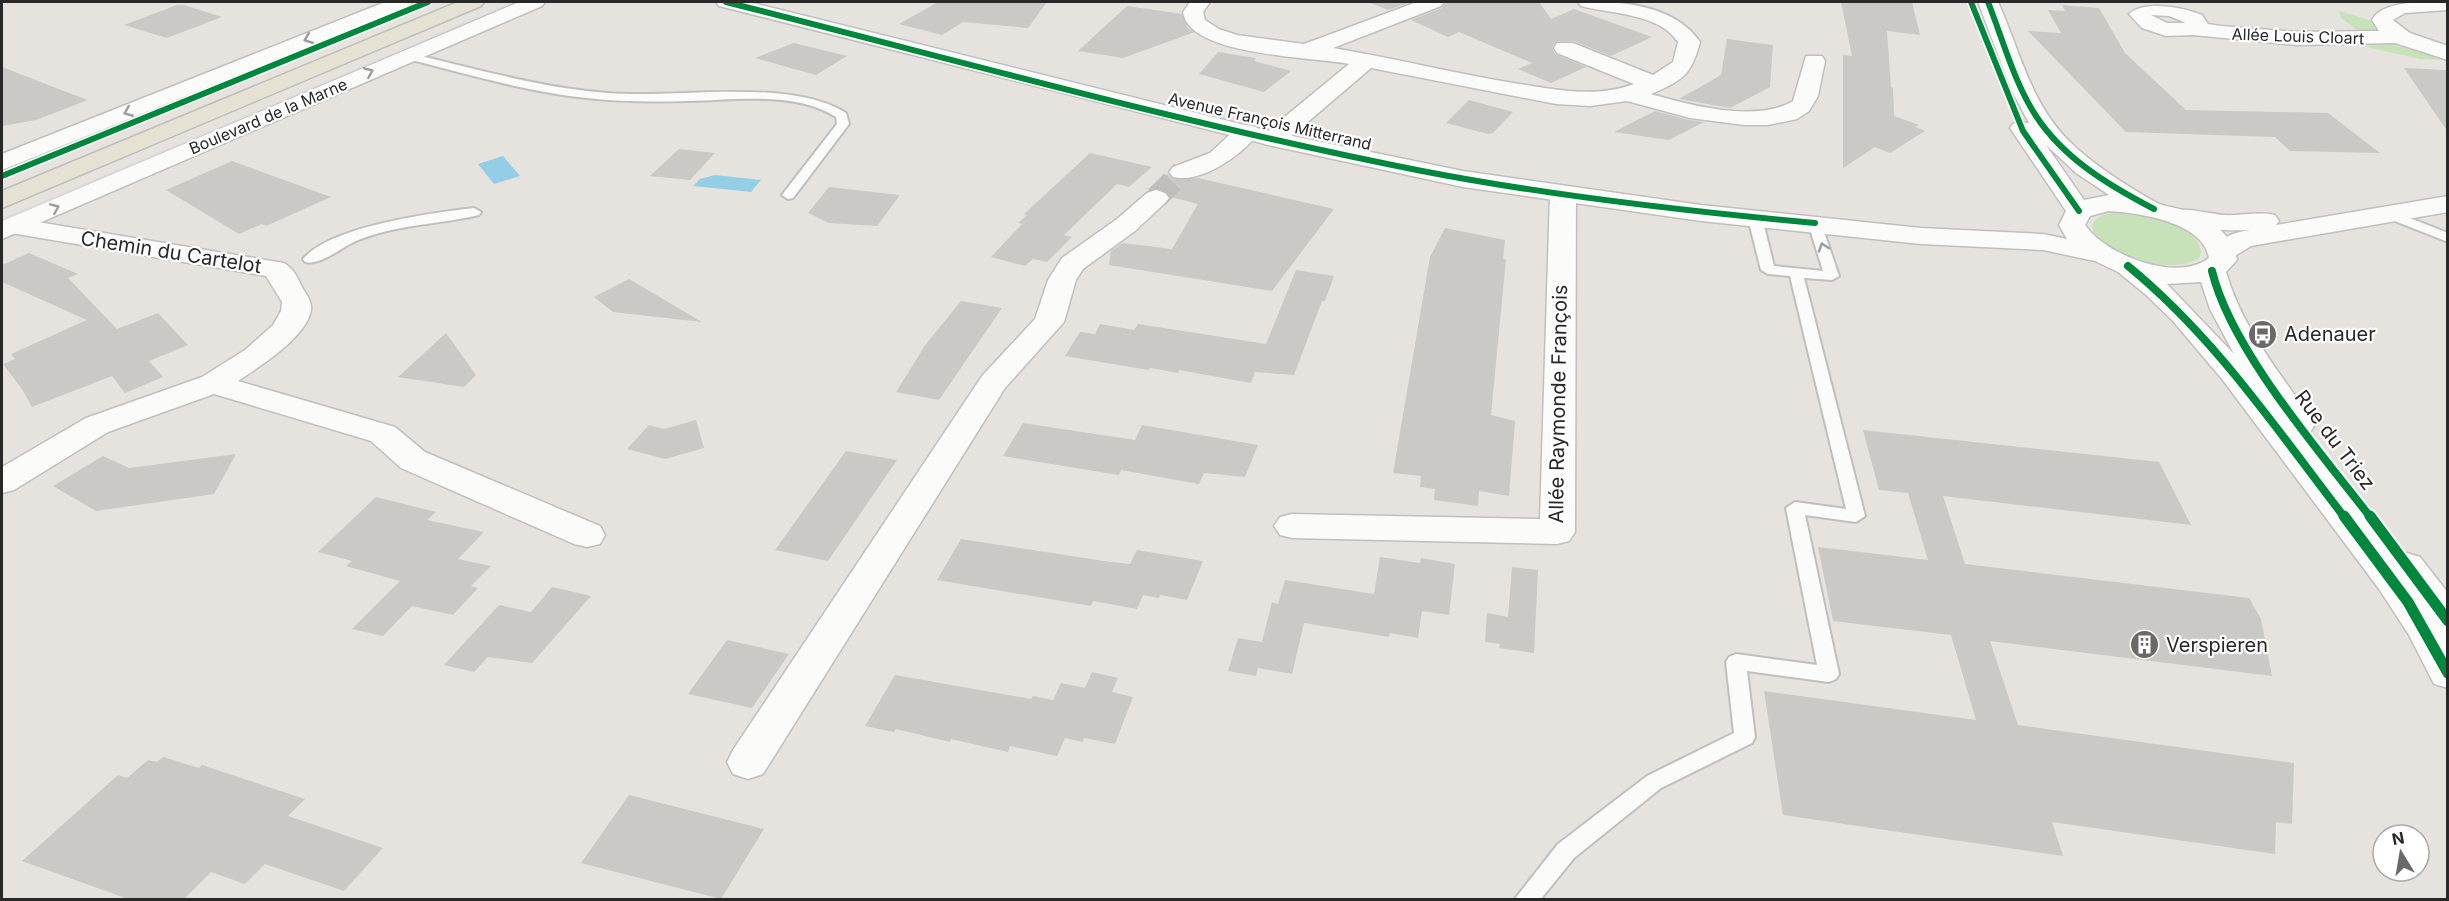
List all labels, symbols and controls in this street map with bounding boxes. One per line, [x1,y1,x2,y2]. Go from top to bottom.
street label: Allée Louis Cloart [2231,24,2365,48]
one-way arrow [304,32,315,44]
one-way arrow [363,67,374,79]
street label: Boulevard de la Marne [186,74,350,158]
street label: Avenue François Mitterrand [1167,88,1373,154]
one-way arrow [123,105,134,117]
one-way arrow [49,203,60,215]
street label: Chemin du Cartelot [79,226,264,278]
one-way arrow [1818,242,1830,253]
street label: Allée Raymonde François [1544,284,1572,524]
bus stop icon: Adenauer [2247,318,2279,350]
place label: Adenauer [2284,322,2376,346]
street label: Rue du Triez [2290,385,2380,495]
building icon: Verspieren [2129,629,2161,661]
place label: Verspieren [2166,633,2268,657]
north arrow [2371,823,2431,883]
text: N [2390,827,2406,849]

